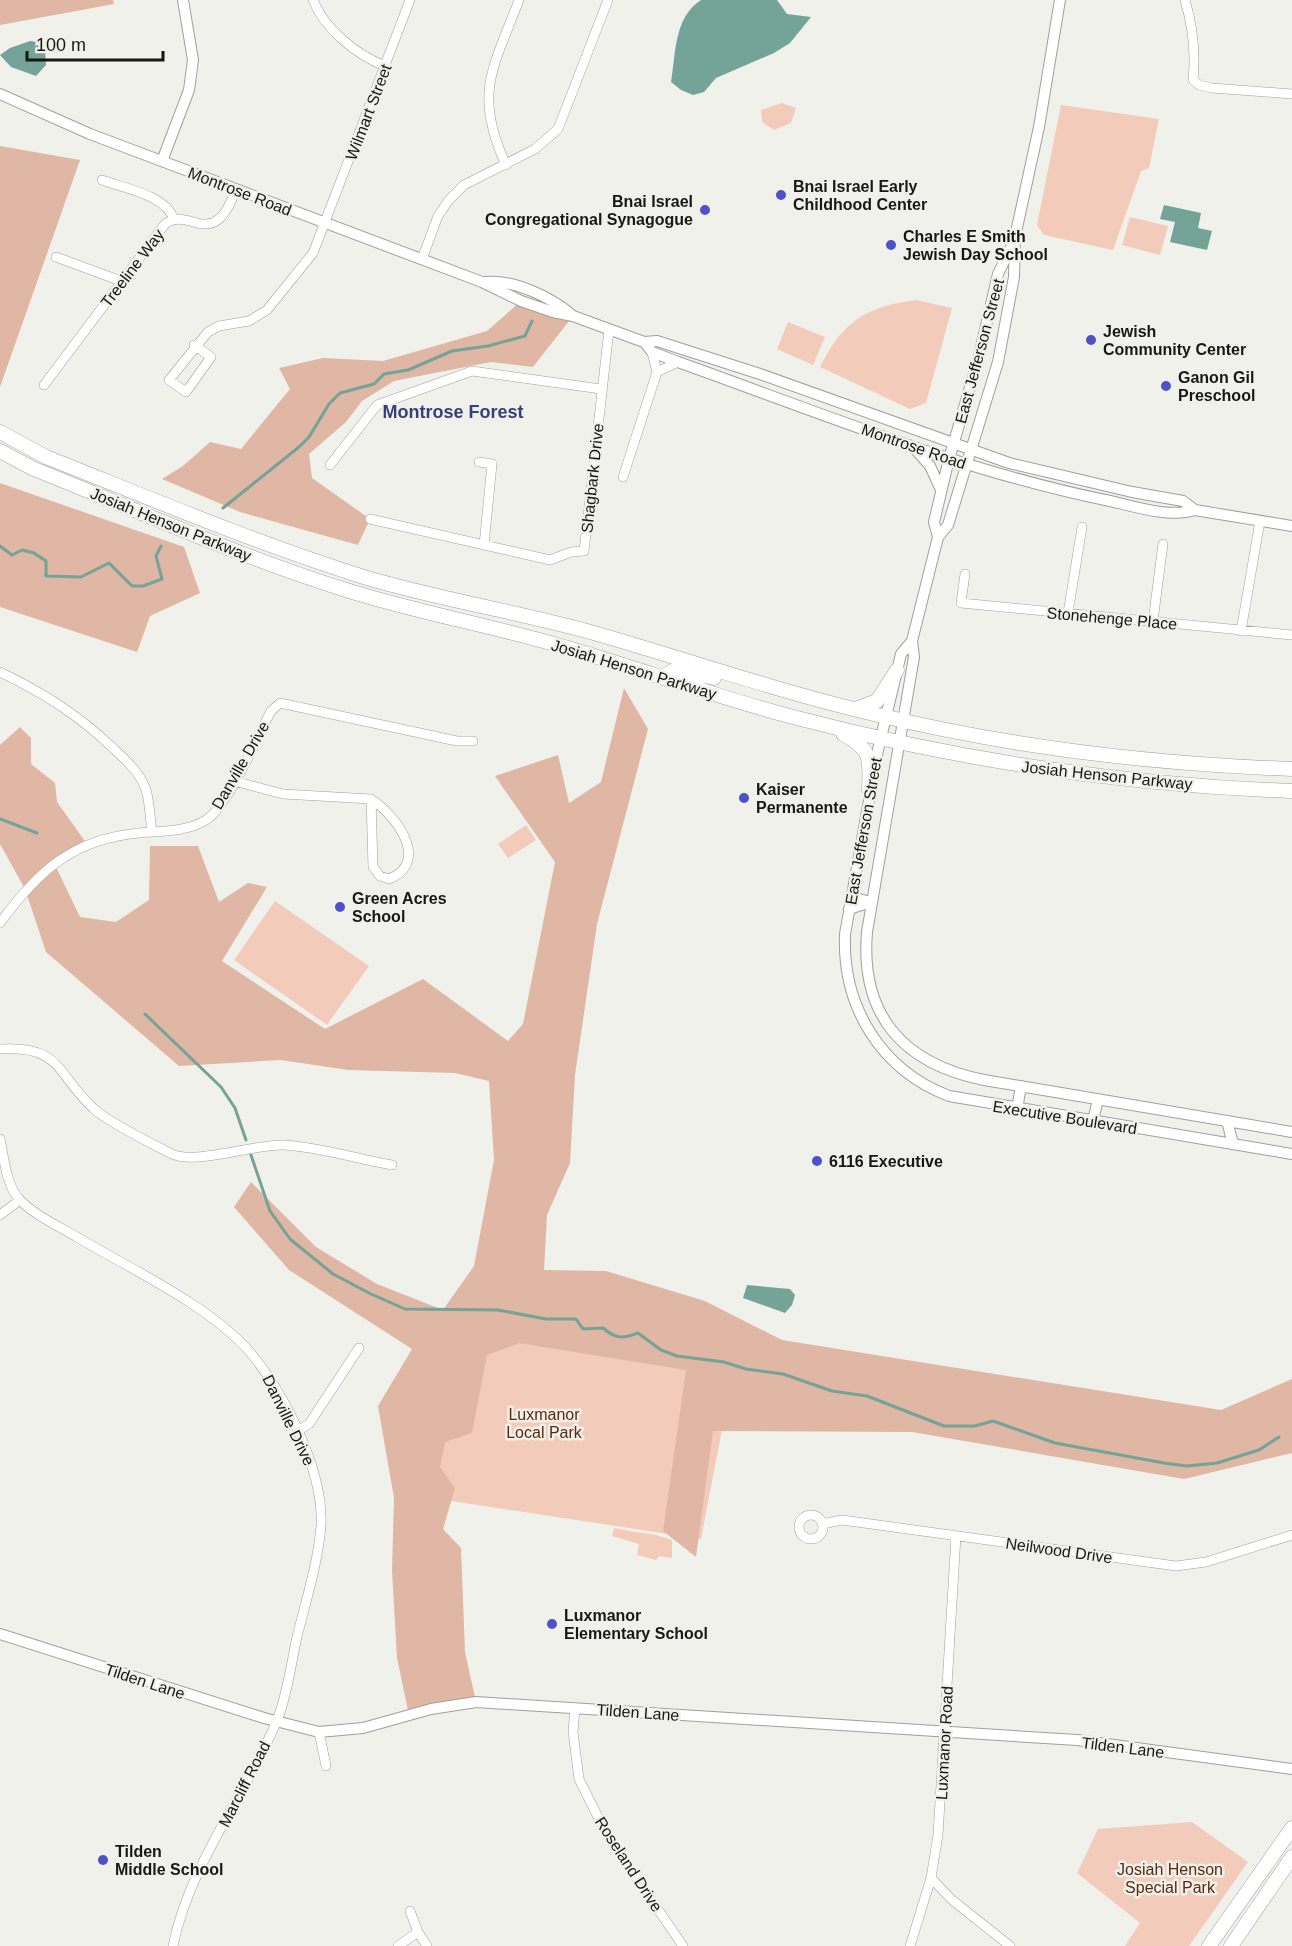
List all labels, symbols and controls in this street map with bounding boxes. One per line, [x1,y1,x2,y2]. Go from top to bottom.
scale bar [27,24,164,62]
text: 100 m [36,35,86,55]
street label: Wilmart Street [342,61,395,163]
street label: Montrose Road [186,164,294,219]
place label: Bnai Israel Early Childhood Center [793,178,927,213]
marker: Bnai Israel Early Childhood Center [774,188,788,202]
place label: Bnai Israel Congregational Synagogue [485,193,693,228]
marker: Bnai Israel Congregational Synagogue [698,203,712,217]
street label: Treeline Way [98,226,167,311]
place label: Charles E Smith Jewish Day School [903,228,1048,263]
marker: Charles E Smith Jewish Day School [884,238,898,252]
street label: East Jefferson Street [952,276,1007,425]
place label: Jewish Community Center [1103,323,1246,358]
marker: Jewish Community Center [1084,333,1098,347]
place label: Ganon Gil Preschool [1178,369,1255,404]
marker: Ganon Gil Preschool [1159,379,1173,393]
district label: Montrose Forest [382,402,524,422]
street label: Montrose Road [859,421,968,472]
street label: Shagbark Drive [578,422,607,534]
street label: Josiah Henson Parkway [88,484,254,564]
street label: Stonehenge Place [1046,604,1178,633]
street label: Josiah Henson Parkway [549,636,718,703]
street label: Danville Drive [208,718,273,812]
street label: East Jefferson Street [842,756,885,906]
street label: Josiah Henson Parkway [1021,758,1193,793]
place label: Kaiser Permanente [756,781,848,816]
marker: Kaiser Permanente [737,791,751,805]
place label: Green Acres School [352,890,447,925]
marker: Green Acres School [333,900,347,914]
street label: Executive Boulevard [992,1098,1138,1137]
place label: 6116 Executive [829,1153,943,1170]
marker: 6116 Executive [810,1154,824,1168]
street label: Danville Drive [259,1372,318,1468]
park label: Luxmanor Local Park [506,1406,583,1441]
street label: Neilwood Drive [1004,1535,1113,1566]
place label: Luxmanor Elementary School [564,1607,708,1642]
marker: Luxmanor Elementary School [545,1617,559,1631]
street label: Tilden Lane [103,1661,187,1702]
street label: Luxmanor Road [933,1686,956,1800]
street label: Tilden Lane [596,1701,680,1724]
street label: Tilden Lane [1081,1734,1165,1761]
street label: Marcliff Road [216,1739,273,1830]
street label: Roseland Drive [592,1814,666,1915]
place label: Tilden Middle School [115,1843,223,1878]
marker: Tilden Middle School [96,1853,110,1867]
park label: Josiah Henson Special Park [1117,1861,1223,1896]

